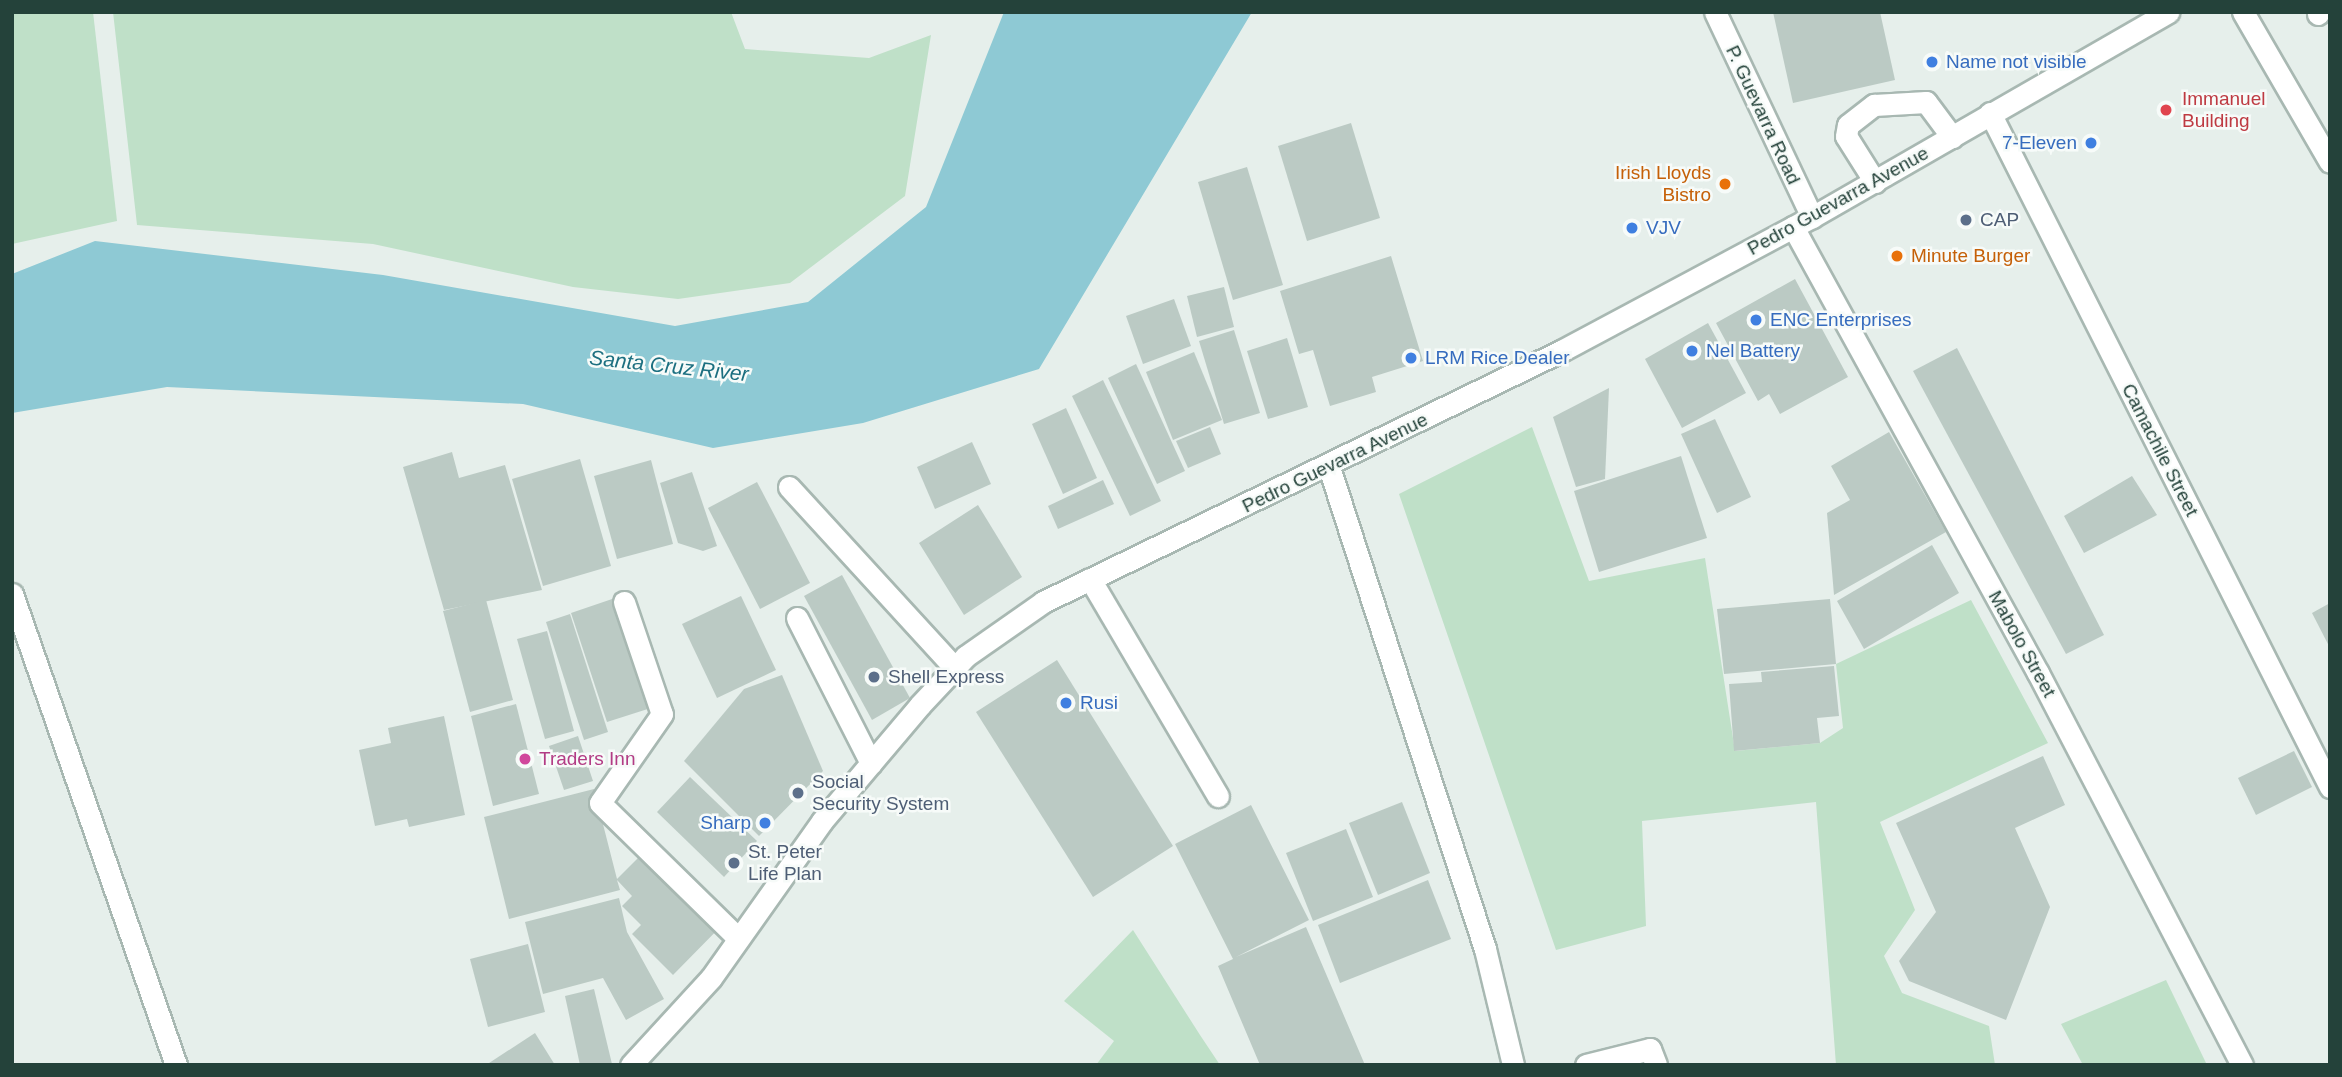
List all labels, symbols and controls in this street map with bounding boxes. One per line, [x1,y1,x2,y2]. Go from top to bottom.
street label: P. Guevarra Road [1721,42,1805,188]
place label: Name not visible [1946,51,2086,73]
marker: Name not visible [1924,54,1940,70]
place label: Immanuel Building [2182,88,2265,132]
marker: Immanuel Building [2156,100,2176,120]
place label: 7-Eleven [2002,132,2077,154]
marker: 7-Eleven [2083,135,2099,151]
street label: Pedro Guevarra Avenue [1743,141,1933,261]
place label: Irish Lloyds Bistro [1615,162,1711,206]
marker: Irish Lloyds Bistro [1717,176,1733,192]
place label: CAP [1980,209,2019,231]
marker: CAP [1958,212,1974,228]
place label: VJV [1646,217,1681,239]
marker: VJV [1624,220,1640,236]
place label: Minute Burger [1911,245,2030,267]
marker: Minute Burger [1889,248,1905,264]
place label: ENC Enterprises [1770,309,1911,331]
marker: ENC Enterprises [1748,312,1764,328]
place label: Nel Battery [1706,340,1800,362]
marker: Nel Battery [1684,343,1700,359]
water label: Santa Cruz River [588,345,750,387]
place label: LRM Rice Dealer [1425,347,1570,369]
marker: LRM Rice Dealer [1403,350,1419,366]
street label: Camachile Street [2117,380,2203,520]
street label: Pedro Guevarra Avenue [1238,408,1432,518]
street label: Mabolo Street [1983,587,2061,701]
place label: Shell Express [888,666,1004,688]
marker: Shell Express [866,669,882,685]
place label: Rusi [1080,692,1118,714]
marker: Rusi [1058,695,1074,711]
place label: Traders Inn [539,748,635,770]
marker: Traders Inn [517,751,533,767]
place label: Social Security System [812,771,949,815]
marker: Social Security System [790,785,806,801]
place label: Sharp [700,812,751,834]
marker: Sharp [757,815,773,831]
place label: St. Peter Life Plan [748,841,822,885]
marker: St. Peter Life Plan [726,855,742,871]

